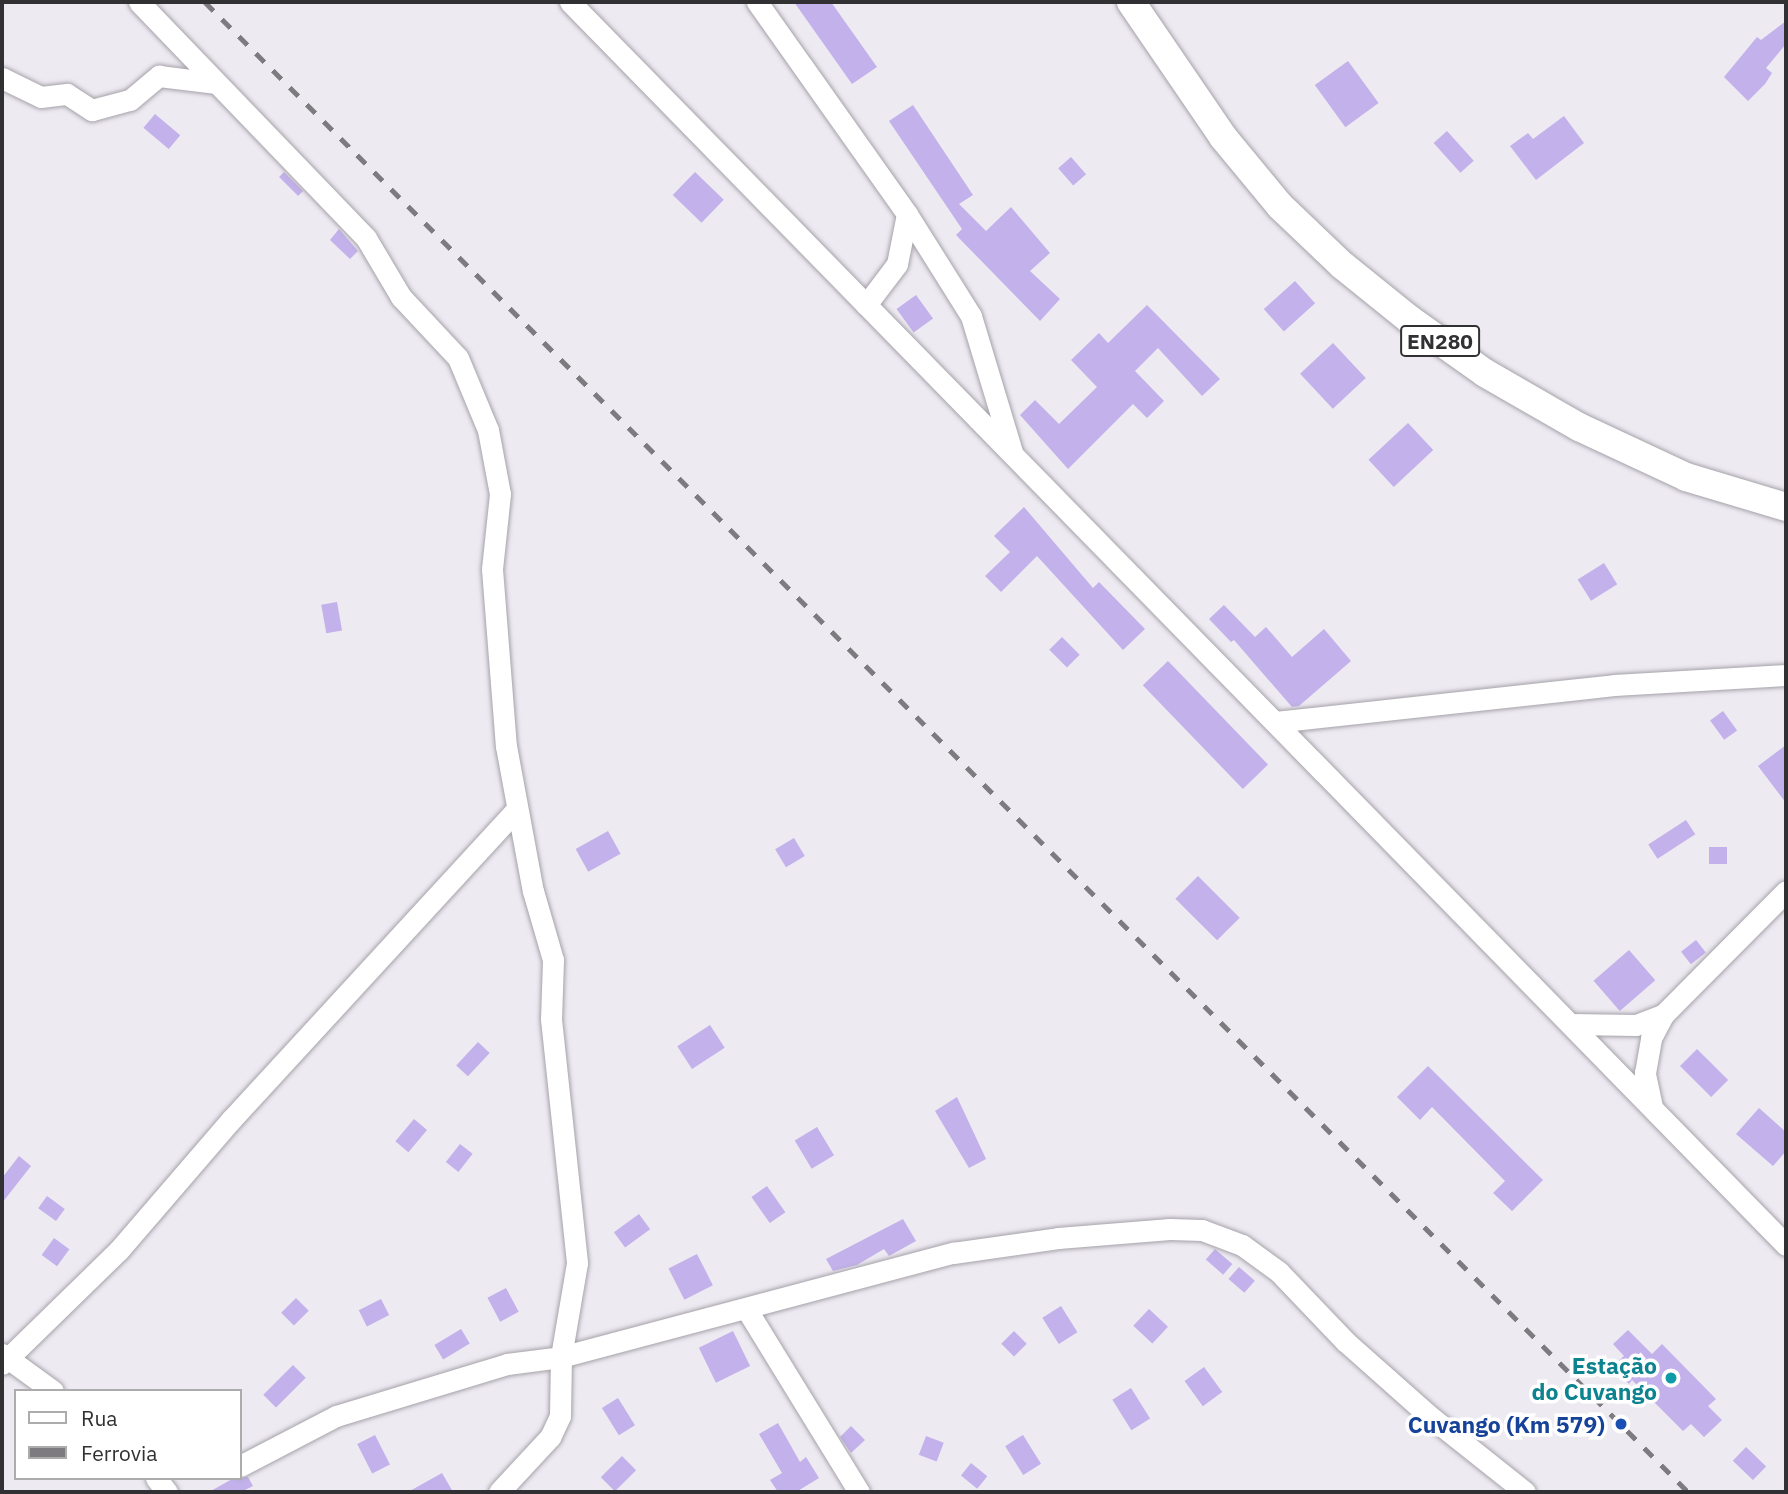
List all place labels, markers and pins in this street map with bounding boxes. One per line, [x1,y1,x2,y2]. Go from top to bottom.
place label: Estação do Cuvango [1531,1351,1657,1405]
marker: Estação do Cuvango [1663,1370,1679,1386]
place label: Cuvango (Km 579) [1408,1410,1605,1438]
marker: Cuvango (Km 579) [1611,1414,1631,1434]

